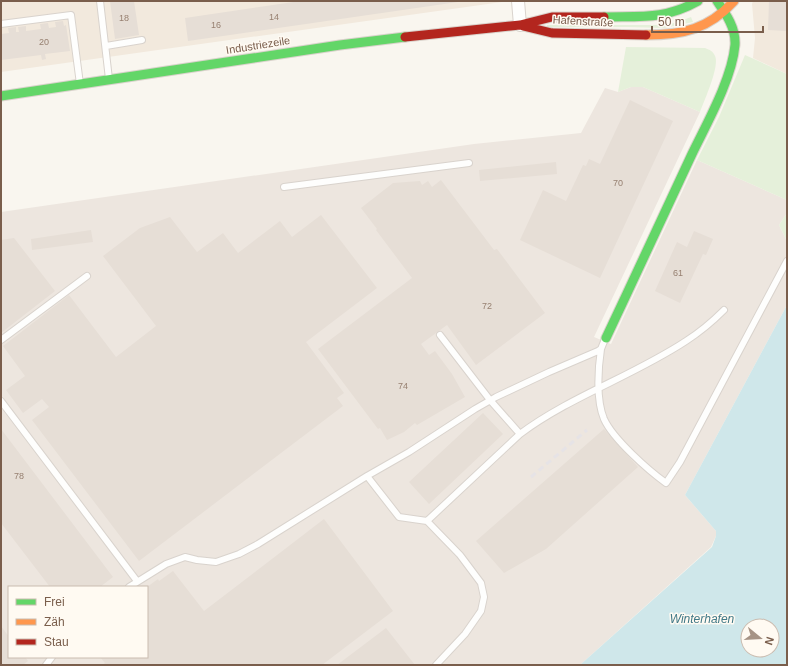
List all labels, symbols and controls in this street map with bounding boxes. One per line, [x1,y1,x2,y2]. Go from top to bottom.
scale bar [652,8,763,34]
house number: 14 [269,12,279,22]
house number: 18 [119,13,129,23]
street label: Hafenstraße [552,13,614,29]
text: 50 m [658,15,685,29]
house number: 16 [211,20,221,30]
street label: Industriezeile [225,34,291,56]
house number: 20 [39,37,49,47]
house number: 70 [613,178,623,188]
house number: 61 [673,268,683,278]
house number: 72 [482,301,492,311]
house number: 74 [398,381,408,391]
house number: 78 [14,471,24,481]
legend [8,586,148,658]
text: Frei [44,595,65,609]
water label: Winterhafen [670,612,735,626]
text: Zäh [44,615,65,629]
north arrow [740,618,780,658]
text: Stau [44,635,69,649]
text: N [763,635,776,647]

